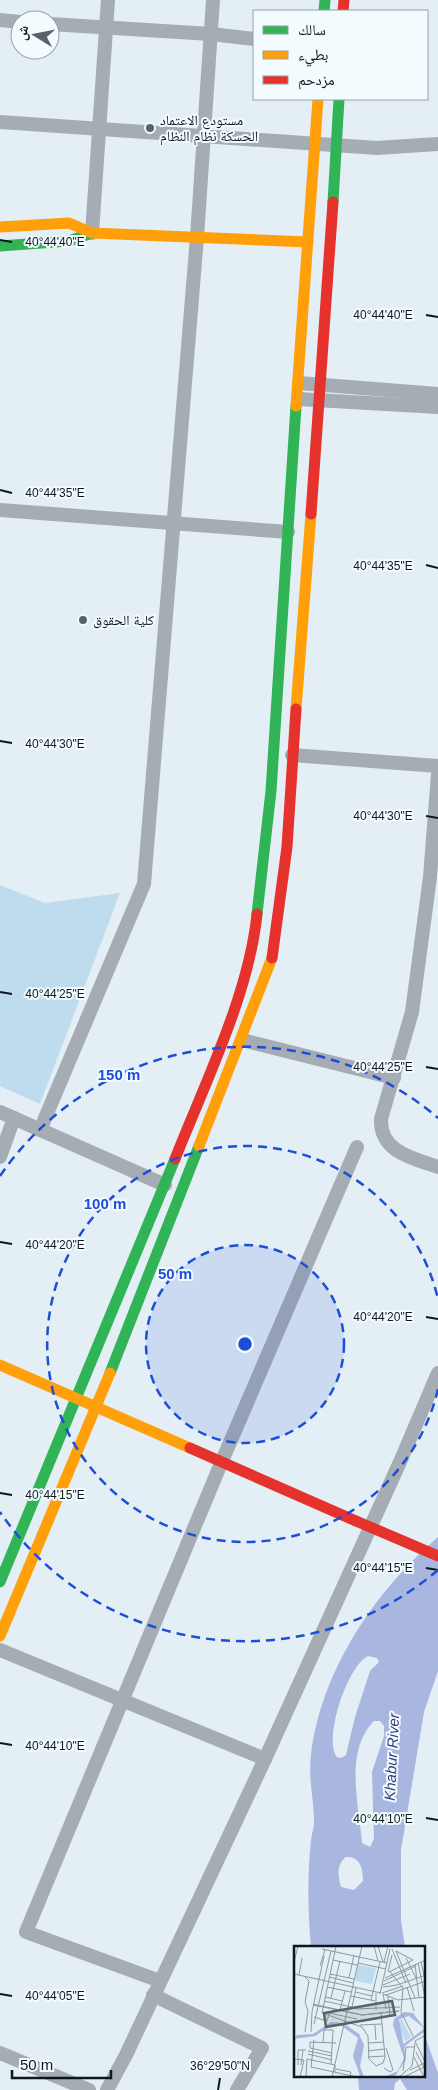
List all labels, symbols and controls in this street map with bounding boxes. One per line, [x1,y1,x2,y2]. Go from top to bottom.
north arrow [10,10,60,60]
legend [253,10,428,100]
text: سالك [298,21,326,38]
text: ش [13,24,32,42]
text: بطيء [298,46,328,67]
text: مزدحم [298,71,335,90]
place label: مستودع الاعتماد الحسكة نظام النظام [160,112,258,146]
marker: مستودع الاعتماد الحسكة نظام النظام [144,122,156,134]
text: 40°44'40"E [25,235,85,249]
text: 40°44'40"E [353,308,413,322]
text: 40°44'35"E [25,486,85,500]
text: 40°44'35"E [353,559,413,573]
place label: كلية الحقوق [93,612,154,629]
marker: كلية الحقوق [77,614,89,626]
text: 40°44'30"E [25,737,85,751]
text: 40°44'30"E [353,809,413,823]
text: 40°44'25"E [25,987,85,1001]
text: 40°44'25"E [353,1060,413,1074]
text: 150 m [98,1066,140,1083]
text: 100 m [84,1195,126,1212]
text: 40°44'20"E [25,1238,85,1252]
text: 50 m [158,1265,192,1282]
text: 40°44'20"E [353,1310,413,1324]
centre of rings [236,1335,254,1353]
text: 40°44'15"E [25,1488,85,1502]
text: 40°44'15"E [353,1561,413,1575]
water label: Khabur River [381,1712,402,1801]
text: 40°44'10"E [25,1739,85,1753]
text: 40°44'10"E [353,1812,413,1826]
inset map [294,1946,426,2078]
text: 40°44'05"E [25,1989,85,2003]
scale bar [12,2048,111,2080]
text: 50 m [20,2056,53,2073]
text: 36°29'50"N [190,2059,250,2073]

